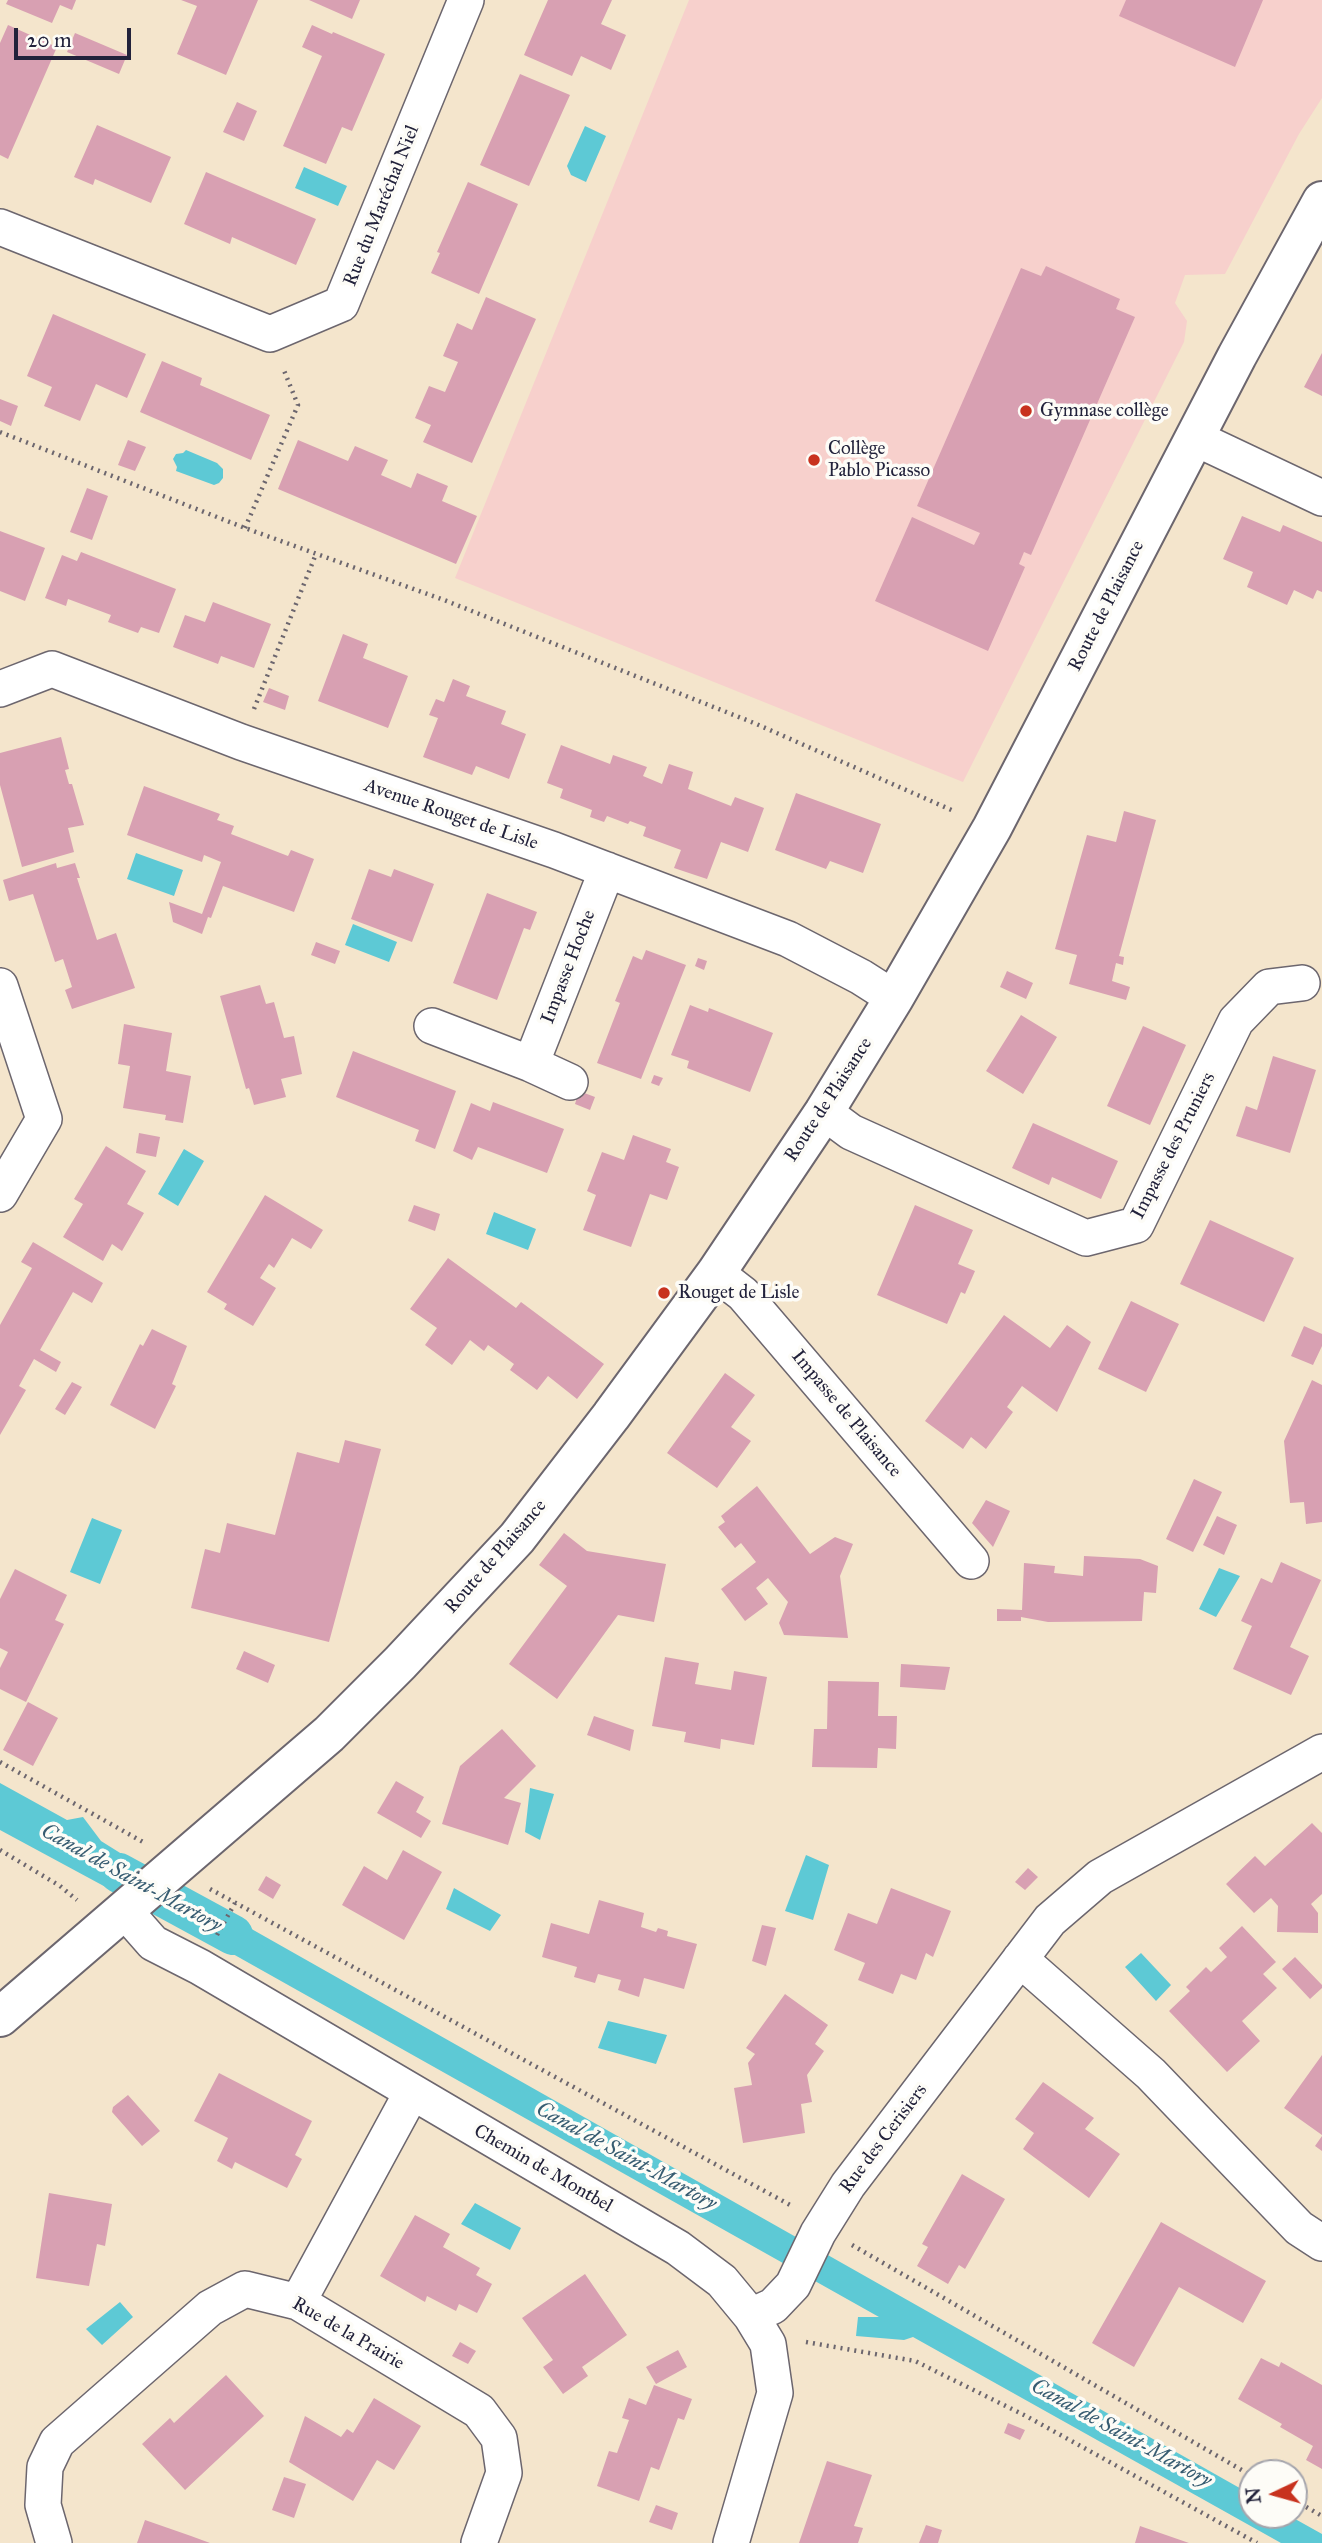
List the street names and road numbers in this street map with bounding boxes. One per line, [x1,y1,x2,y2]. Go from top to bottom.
street label: Rue du Maréchal Niel [339,122,425,290]
street label: Route de Plaisance [1064,537,1150,675]
street label: Avenue Rouget de Lisle [361,775,541,855]
street label: Impasse Hoche [537,907,601,1027]
street label: Route de Plaisance [780,1034,878,1166]
street label: Impasse des Pruniers [1127,1069,1221,1223]
street label: Impasse de Plaisance [786,1346,906,1482]
street label: Route de Plaisance [440,1495,552,1619]
street label: Rue des Cerisiers [835,2080,933,2198]
street label: Chemin de Montbel [469,2120,617,2218]
street label: Rue de la Prairie [288,2293,408,2375]

